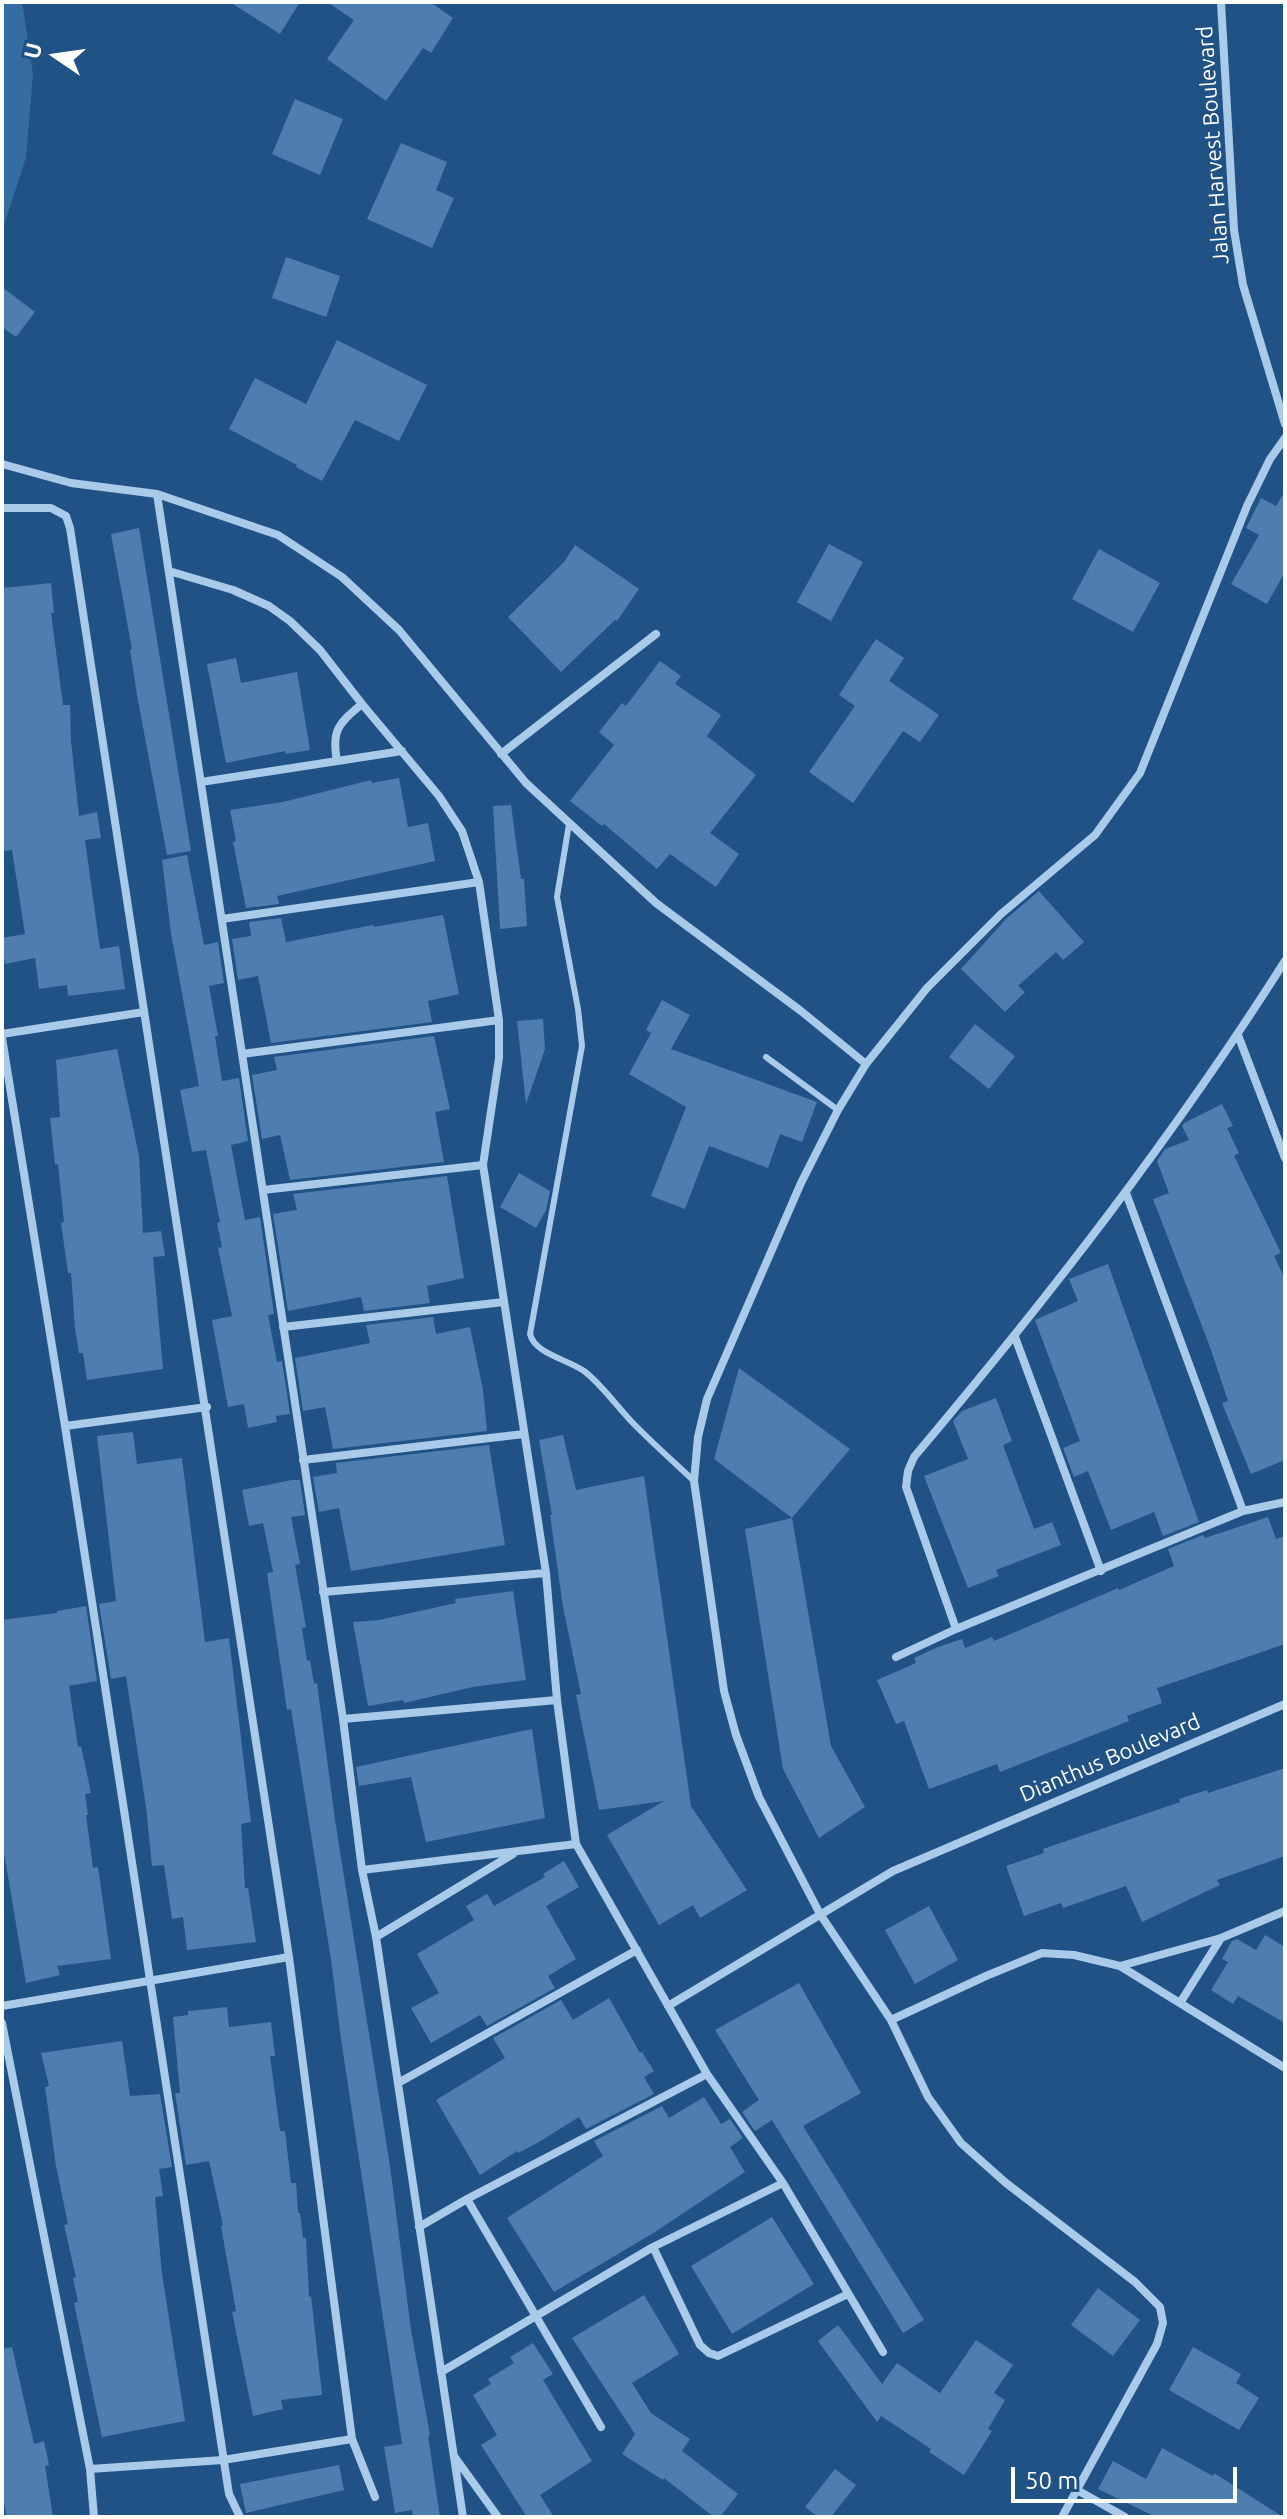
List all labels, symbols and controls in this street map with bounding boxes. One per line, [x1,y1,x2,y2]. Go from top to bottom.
north arrow [16,16,96,96]
street label: Jalan Harvest Boulevard [1191,25,1235,265]
text: U [18,40,46,61]
street label: Dianthus Boulevard [1016,1708,1204,1808]
scale bar [1015,2451,1241,2501]
text: 50 m [1025,2467,1078,2494]

